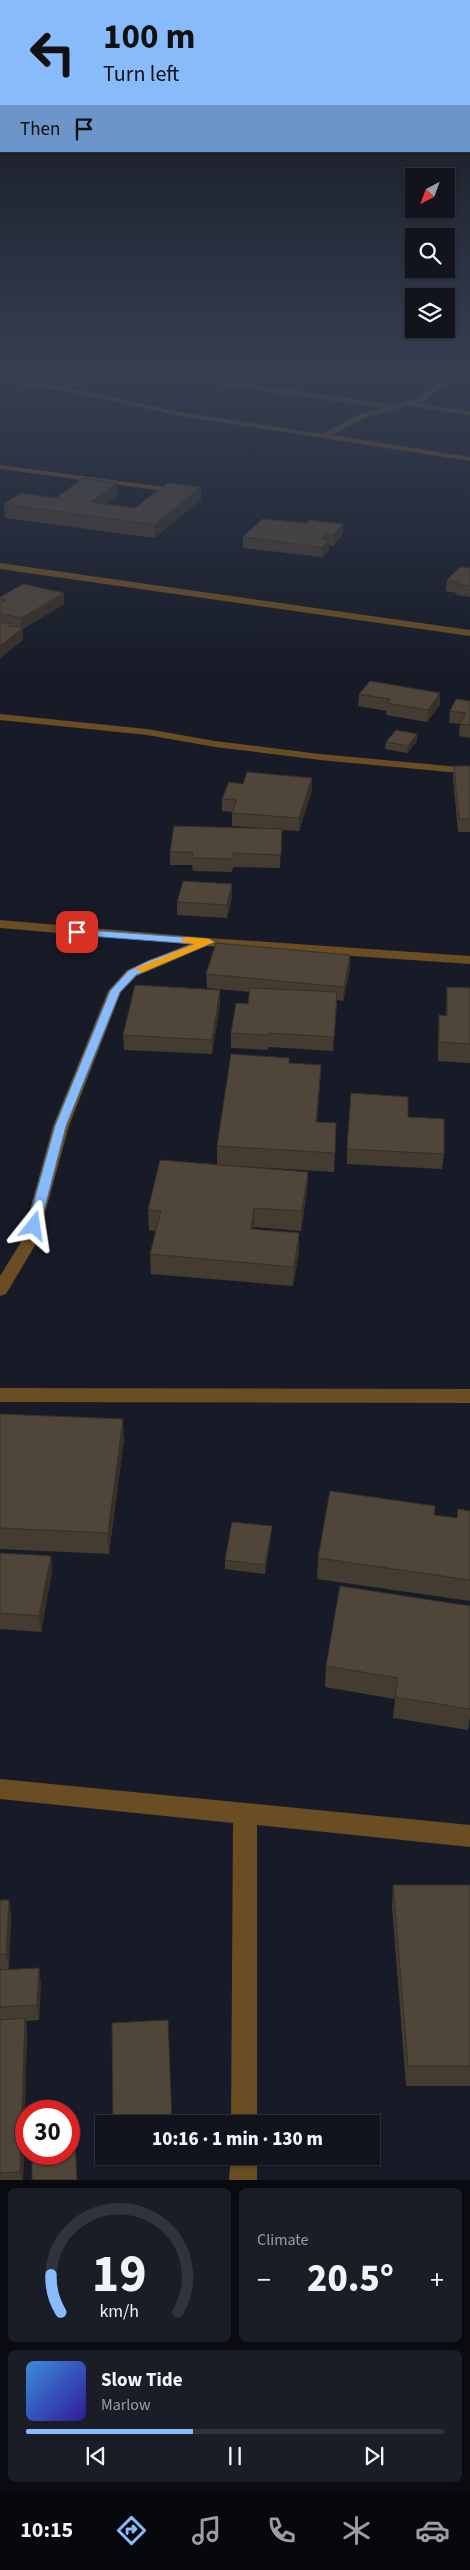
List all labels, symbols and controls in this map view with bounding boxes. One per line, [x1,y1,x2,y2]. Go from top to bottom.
text: 100 m [103,12,195,62]
icon: left [20,20,85,85]
text: Turn left [103,58,179,90]
icon: arrive [70,115,98,143]
text: Then [20,116,60,143]
north arrow [405,168,455,218]
map controls [405,168,455,338]
button: search [405,228,455,278]
button: layers [405,288,455,338]
pin [56,911,98,953]
icon: arrive [63,918,91,946]
position arrow [7.0,1199,59.0,1251]
speed limit sign: 30 [15,2100,80,2165]
text: 10:16 · 1 min · 130 m [152,2126,323,2153]
text: Climate [257,2229,308,2251]
text: 19 [92,2238,147,2312]
text: 20.5° [307,2252,394,2306]
text: − [257,2260,271,2300]
text: + [430,2260,444,2300]
text: km/h [100,2299,139,2324]
text: Slow Tide [101,2367,182,2394]
text: Marlow [101,2394,150,2416]
icon: previous [82,2442,110,2470]
icon: pause [221,2442,249,2470]
icon: next [360,2442,388,2470]
icon: directions [114,2513,149,2548]
icon: music [189,2513,224,2548]
icon: phone [264,2513,299,2548]
icon: climate [339,2513,374,2548]
icon: car [415,2513,450,2548]
text: 10:15 [20,2514,73,2546]

